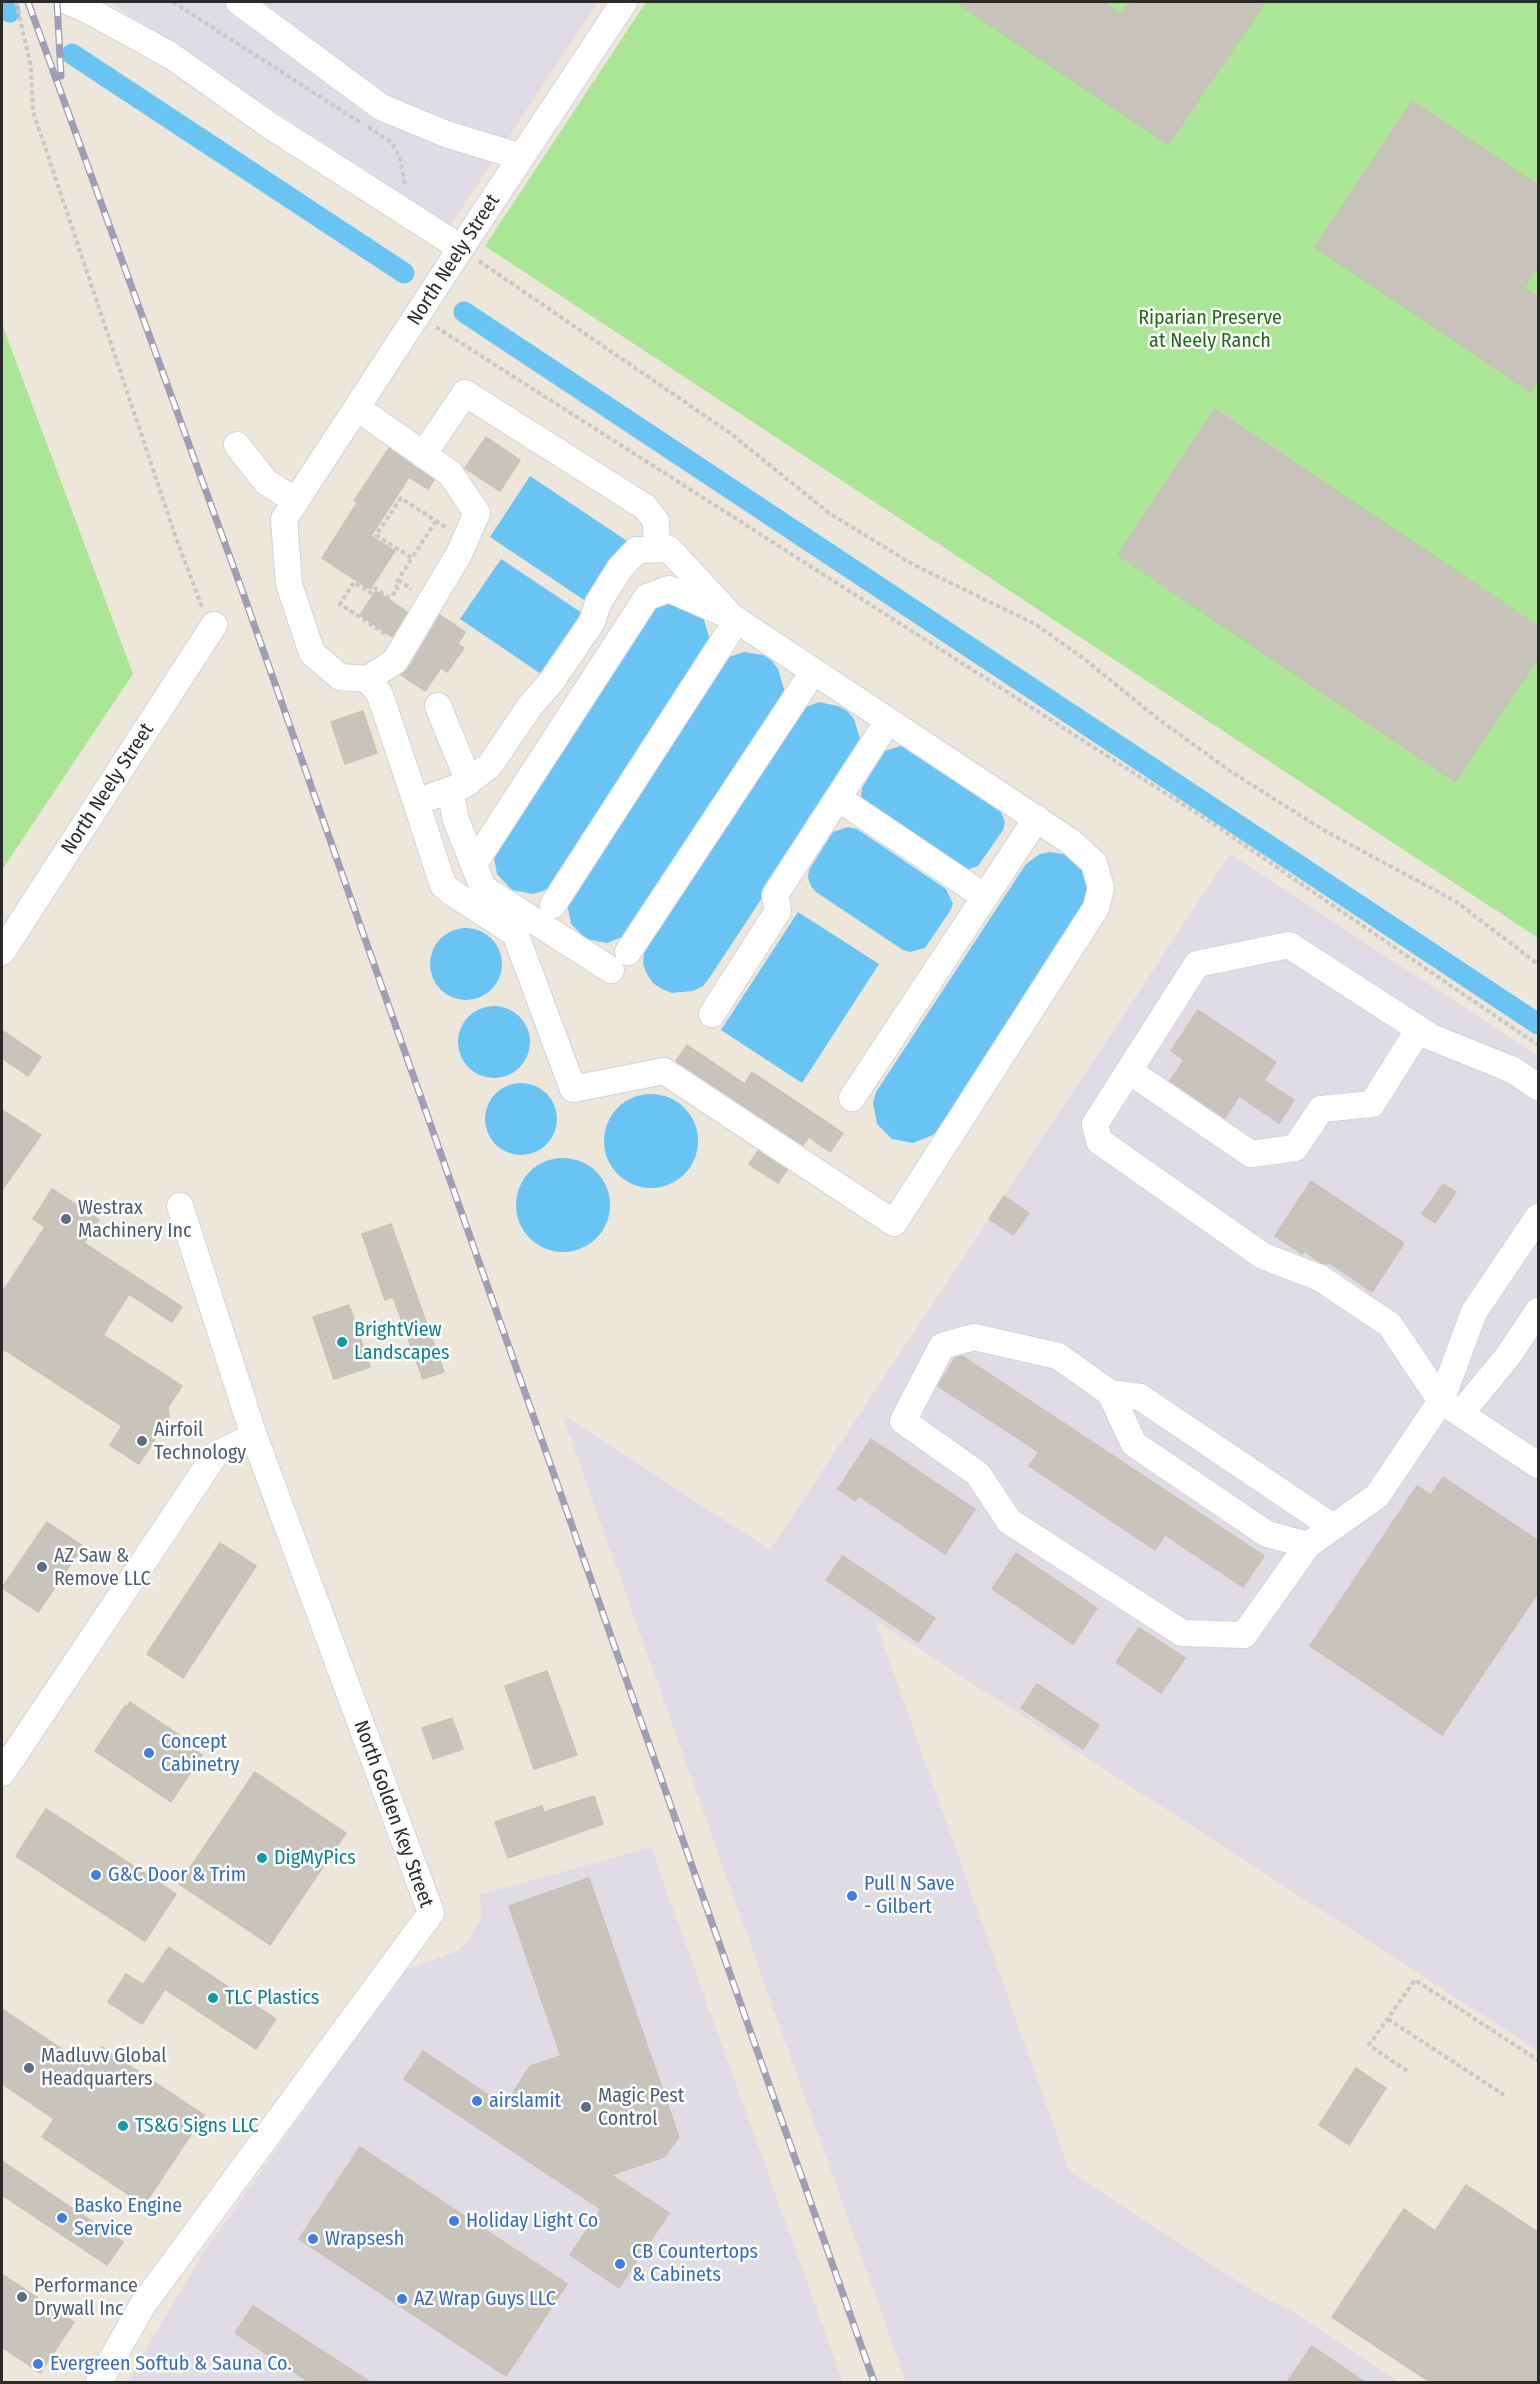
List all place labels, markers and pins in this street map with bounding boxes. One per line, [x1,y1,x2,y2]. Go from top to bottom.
place label: Westrax Machinery Inc [78,1196,192,1243]
marker: Westrax Machinery Inc [59,1212,73,1226]
place label: BrightView Landscapes [354,1318,450,1365]
marker: BrightView Landscapes [335,1335,349,1349]
place label: Airfoil Technology [154,1418,246,1465]
marker: Airfoil Technology [135,1434,149,1448]
place label: AZ Saw & Remove LLC [54,1544,151,1591]
marker: AZ Saw & Remove LLC [35,1560,49,1574]
place label: Concept Cabinetry [161,1730,239,1777]
marker: Concept Cabinetry [142,1746,156,1760]
place label: DigMyPics [274,1846,356,1870]
marker: DigMyPics [255,1851,269,1865]
place label: G&C Door & Trim [108,1863,246,1887]
marker: G&C Door & Trim [89,1868,103,1882]
place label: Pull N Save - Gilbert [864,1872,955,1919]
marker: Pull N Save - Gilbert [845,1889,859,1903]
place label: TLC Plastics [225,1986,319,2010]
marker: TLC Plastics [206,1991,220,2005]
place label: Madluvv Global Headquarters [41,2044,166,2091]
marker: Madluvv Global Headquarters [22,2061,36,2075]
place label: Magic Pest Control [598,2084,684,2131]
place label: airslamit [489,2089,561,2113]
marker: airslamit [470,2094,484,2108]
marker: Magic Pest Control [579,2100,593,2114]
place label: TS&G Signs LLC [135,2114,258,2138]
marker: TS&G Signs LLC [116,2119,130,2133]
place label: Basko Engine Service [74,2194,182,2241]
place label: Holiday Light Co [466,2209,598,2233]
marker: Basko Engine Service [55,2211,69,2225]
marker: Holiday Light Co [447,2214,461,2228]
place label: Wrapsesh [325,2227,404,2251]
marker: Wrapsesh [306,2232,320,2246]
place label: CB Countertops & Cabinets [632,2240,758,2287]
marker: CB Countertops & Cabinets [613,2257,627,2271]
place label: Performance Drywall Inc [34,2274,138,2321]
place label: AZ Wrap Guys LLC [414,2287,556,2311]
marker: Performance Drywall Inc [15,2290,29,2304]
marker: AZ Wrap Guys LLC [395,2292,409,2306]
place label: Evergreen Softub & Sauna Co. [50,2352,292,2376]
marker: Evergreen Softub & Sauna Co. [31,2357,45,2371]

